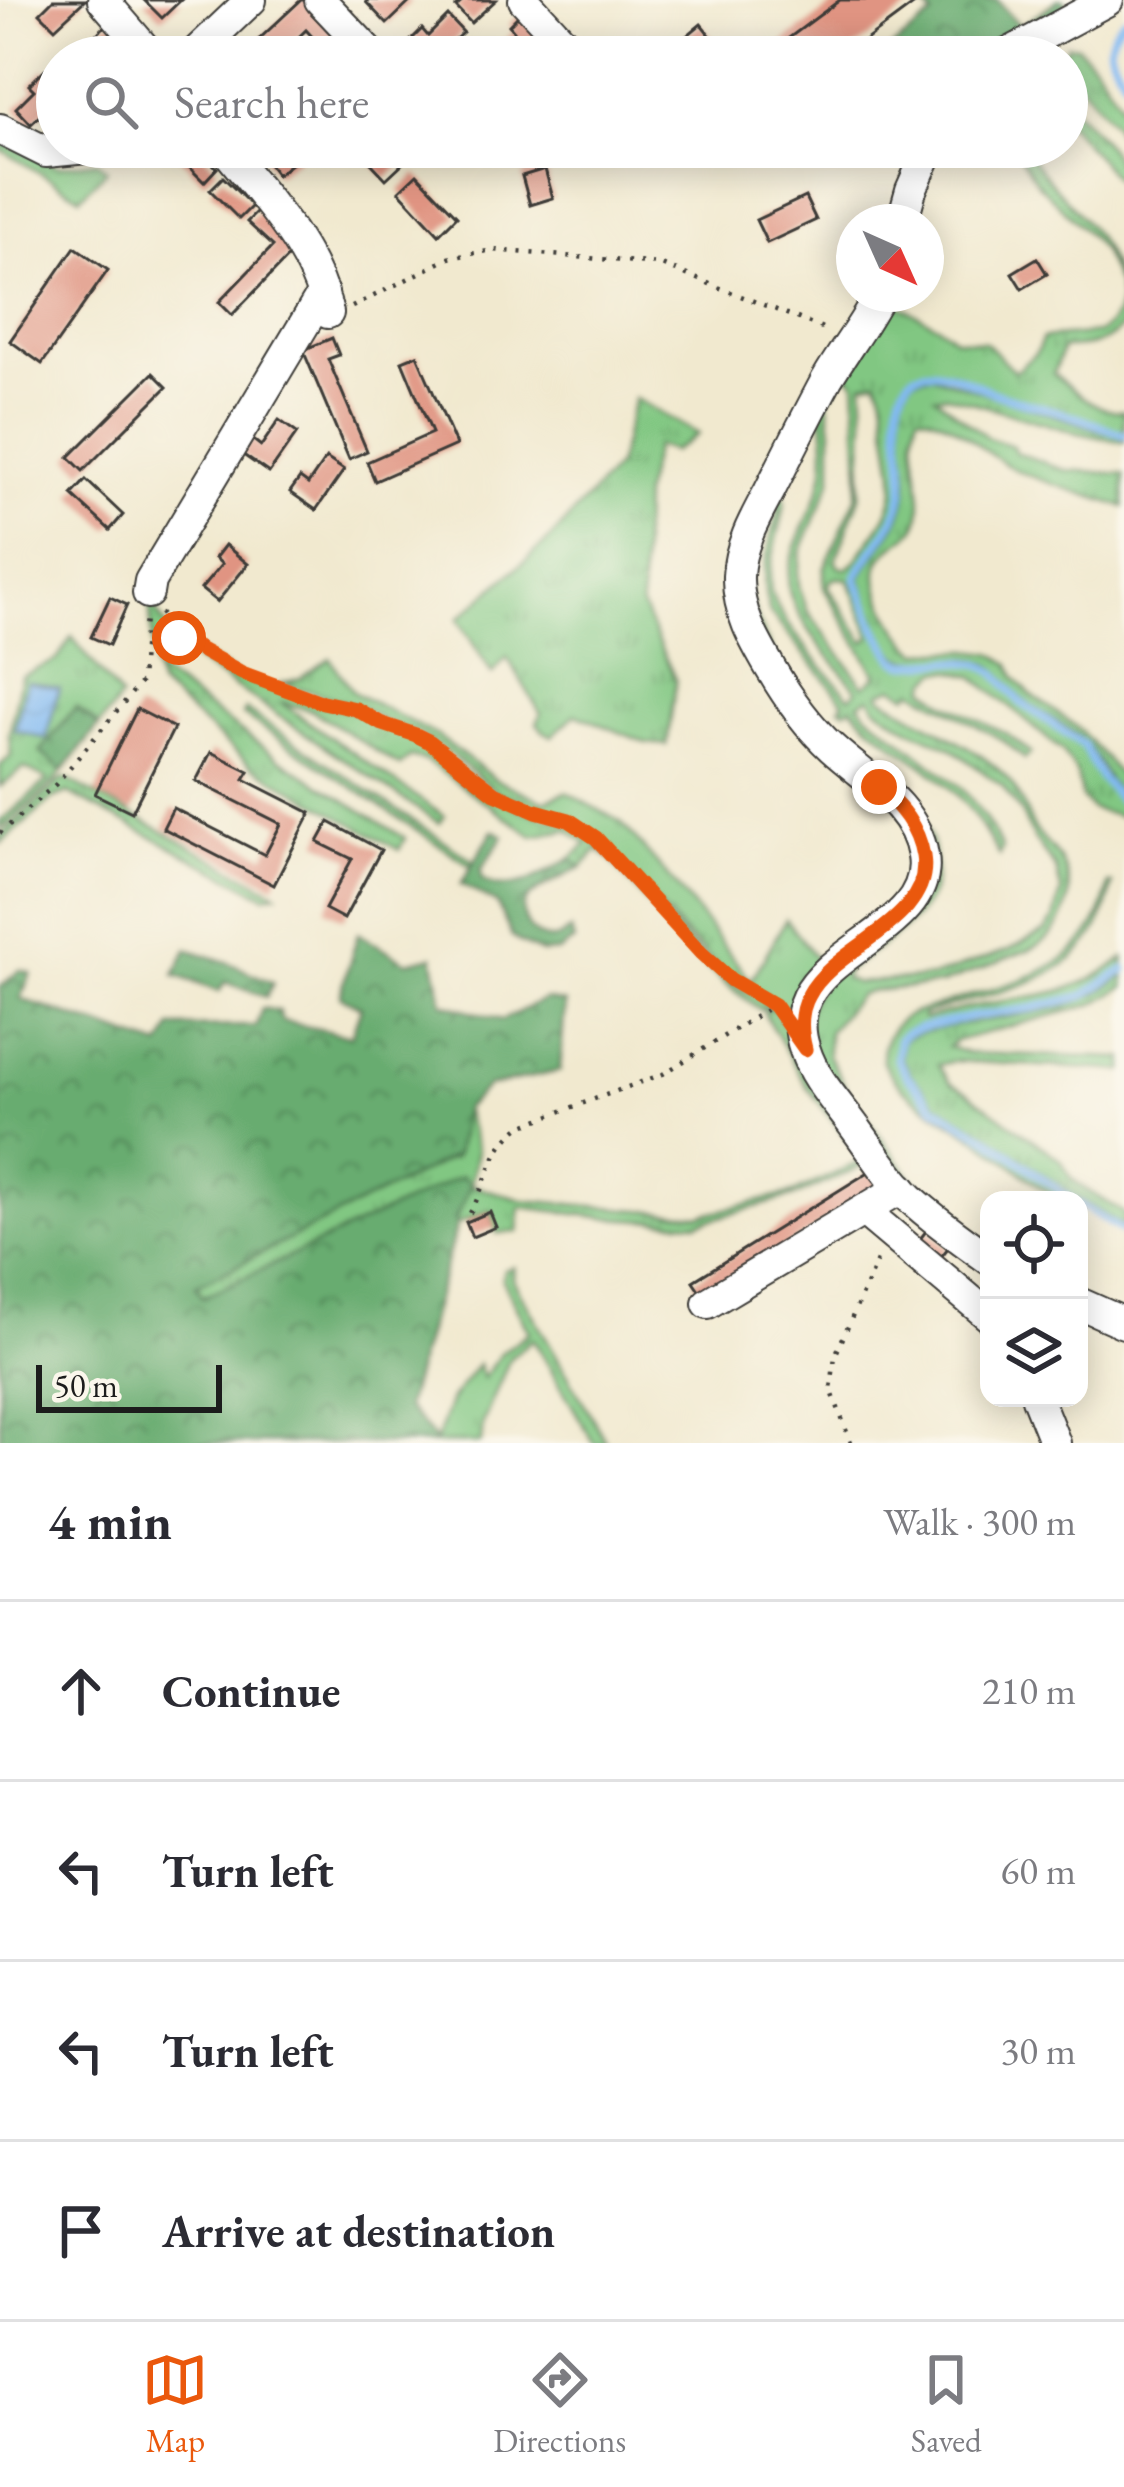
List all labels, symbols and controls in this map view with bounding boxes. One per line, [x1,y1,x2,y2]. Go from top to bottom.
search box [36,36,1088,168]
icon: search [78,69,144,135]
text: Search here [174,73,369,131]
north arrow [836,204,944,312]
route start [152,611,206,665]
route end [852,760,906,814]
map controls [980,1191,1088,1407]
button: locate [980,1191,1088,1299]
button: layers [980,1299,1088,1407]
scale bar [36,1359,222,1412]
text: 50 m [54,1364,118,1407]
text: 4 min [48,1488,172,1554]
text: Walk · 300 m [883,1496,1076,1547]
icon: ahead [48,1658,114,1724]
text: Continue [162,1662,340,1720]
text: 210 m [982,1665,1076,1716]
icon: left [48,1838,114,1904]
text: Turn left [162,1842,334,1900]
text: 60 m [1000,1845,1076,1896]
icon: left [48,2018,114,2084]
text: Turn left [162,2022,334,2080]
text: 30 m [1000,2025,1076,2076]
icon: arrive [48,2198,114,2264]
text: Arrive at destination [162,2202,555,2260]
tab: Map [142,2347,208,2462]
tab: Directions [493,2347,626,2462]
tab: Saved [911,2347,982,2462]

